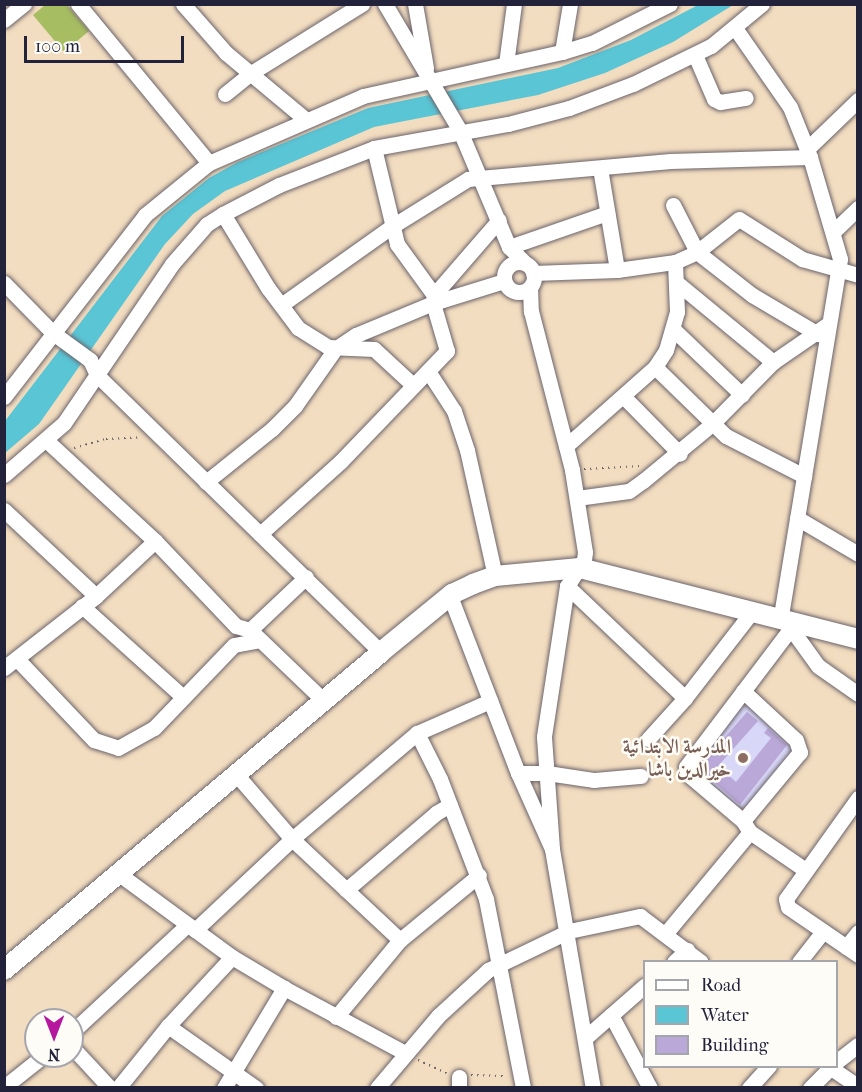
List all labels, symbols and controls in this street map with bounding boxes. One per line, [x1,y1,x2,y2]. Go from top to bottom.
scale bar [27,24,188,62]
text: 100 m [35,36,80,57]
place label: المدرسة الابتدائية خيرالدين باشا [623,734,731,781]
marker: المدرسة الابتدائية خيرالدين باشا [736,751,750,765]
legend [643,960,838,1068]
text: Road [701,975,741,996]
text: Water [701,1005,749,1026]
north arrow [24,1008,84,1068]
text: Building [701,1035,768,1056]
text: N [48,1045,60,1064]

